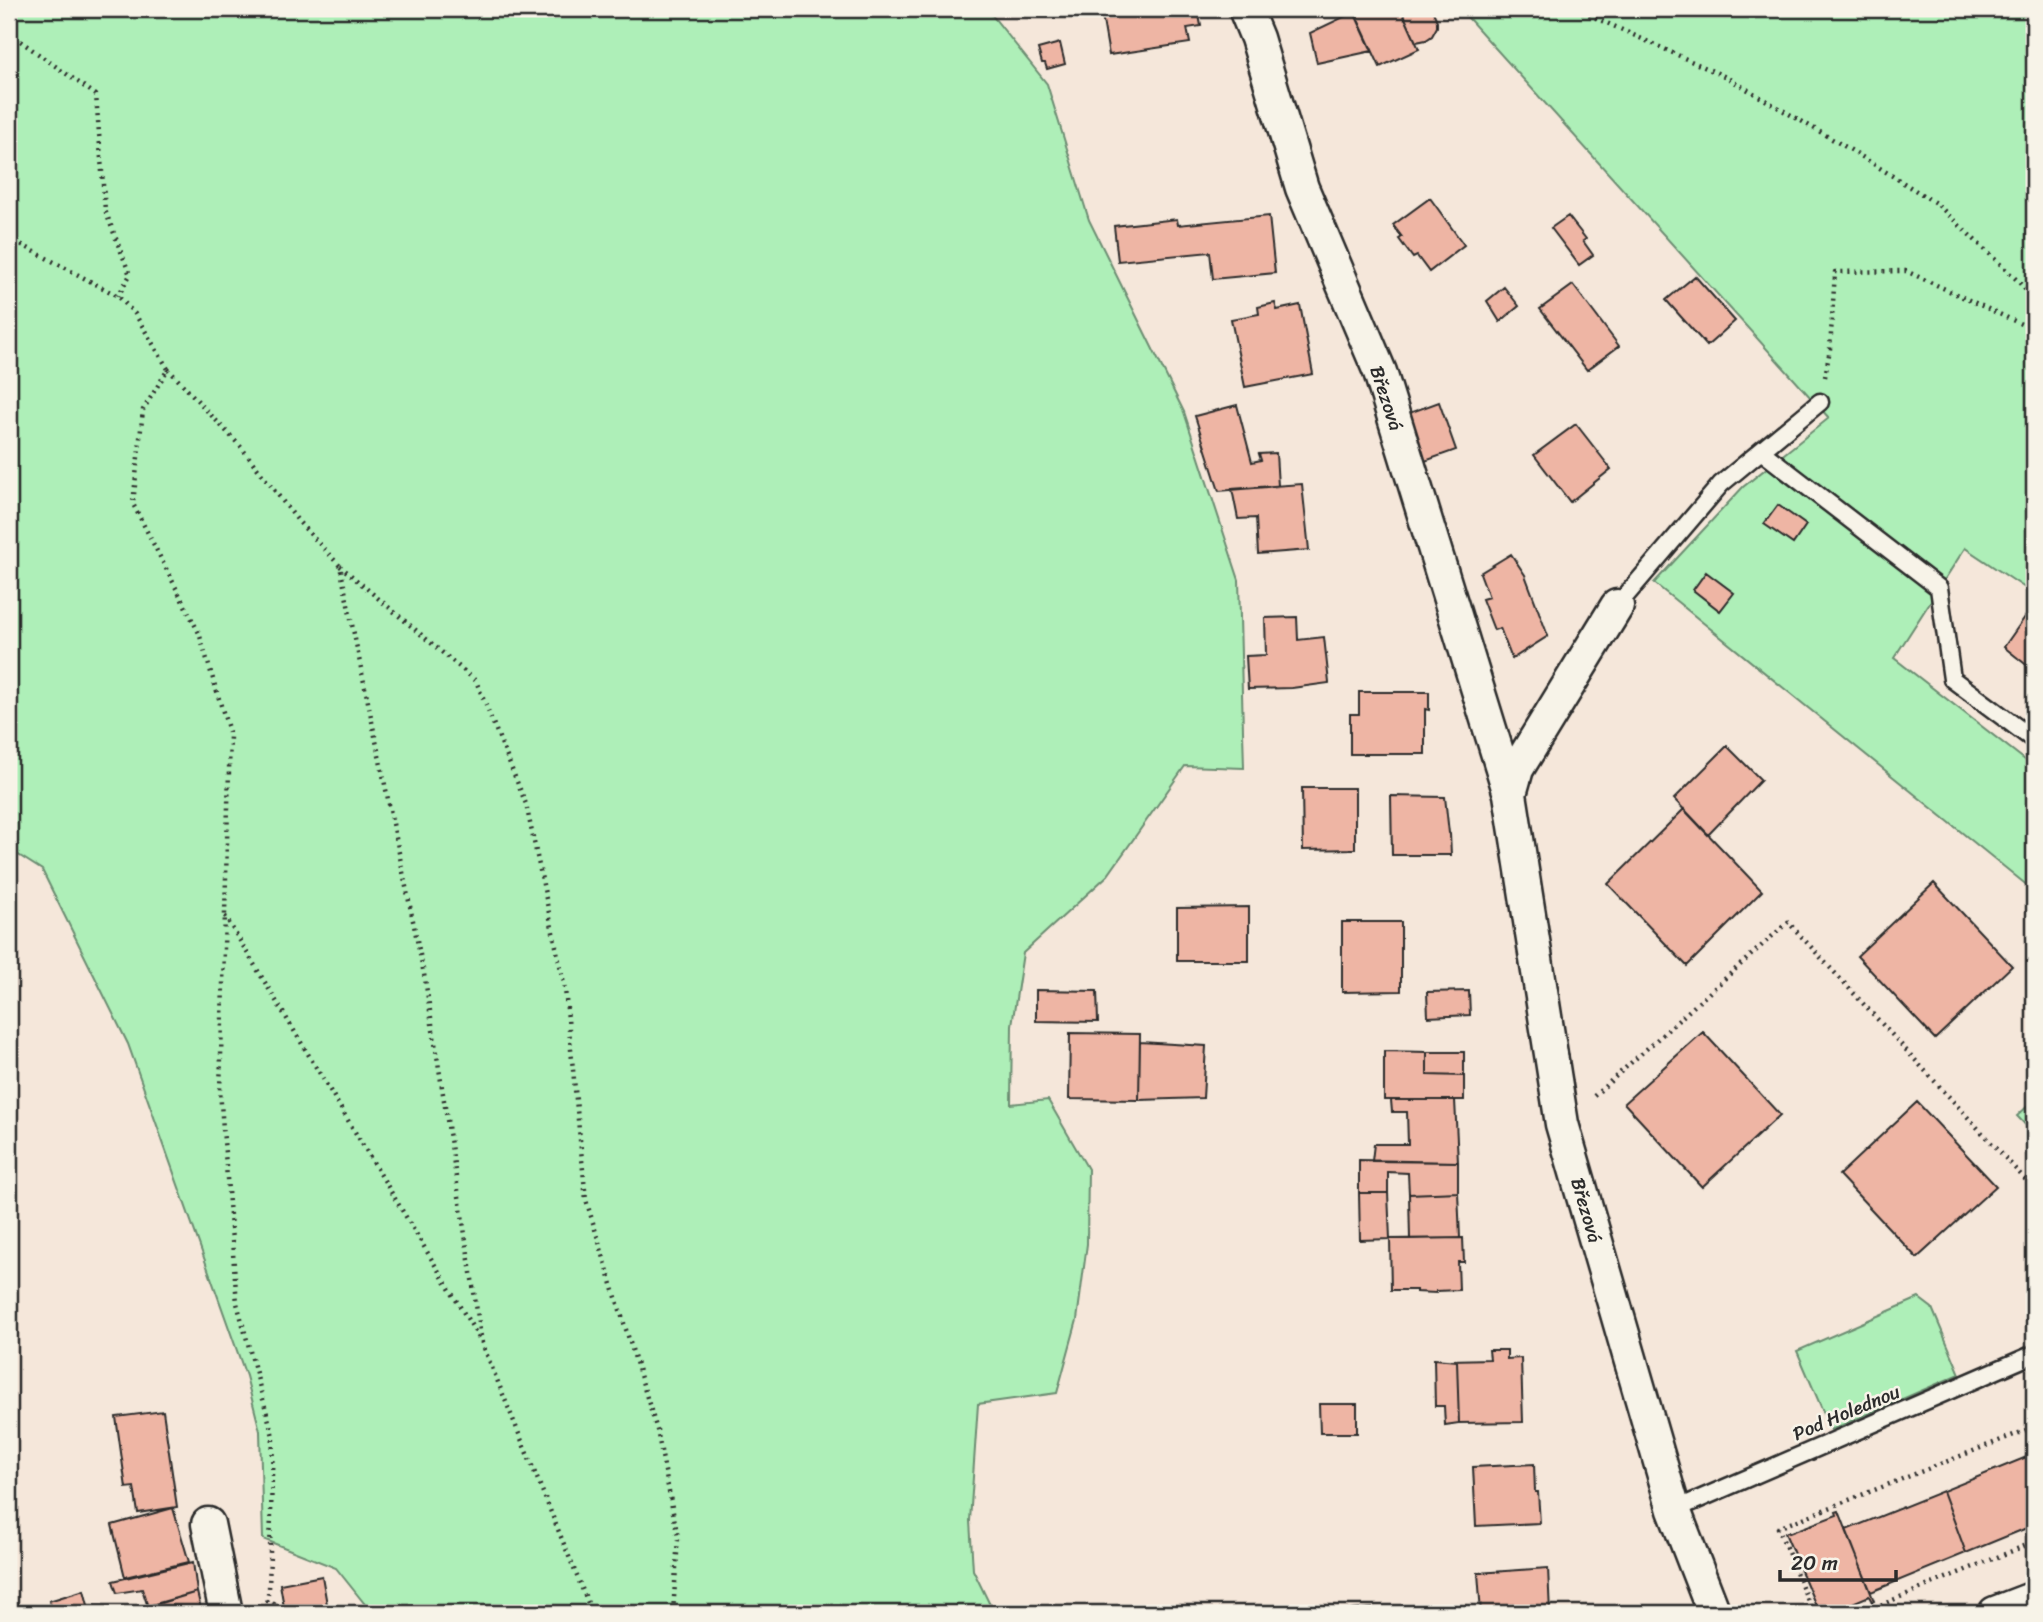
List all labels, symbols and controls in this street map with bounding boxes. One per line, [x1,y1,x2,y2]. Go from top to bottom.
street label: Březová [1361,361,1413,435]
street label: Březová [1561,1174,1612,1247]
street label: Pod Holednou [1787,1375,1905,1450]
scale bar [1780,1538,1896,1582]
text: 20 m [1791,1544,1838,1582]

